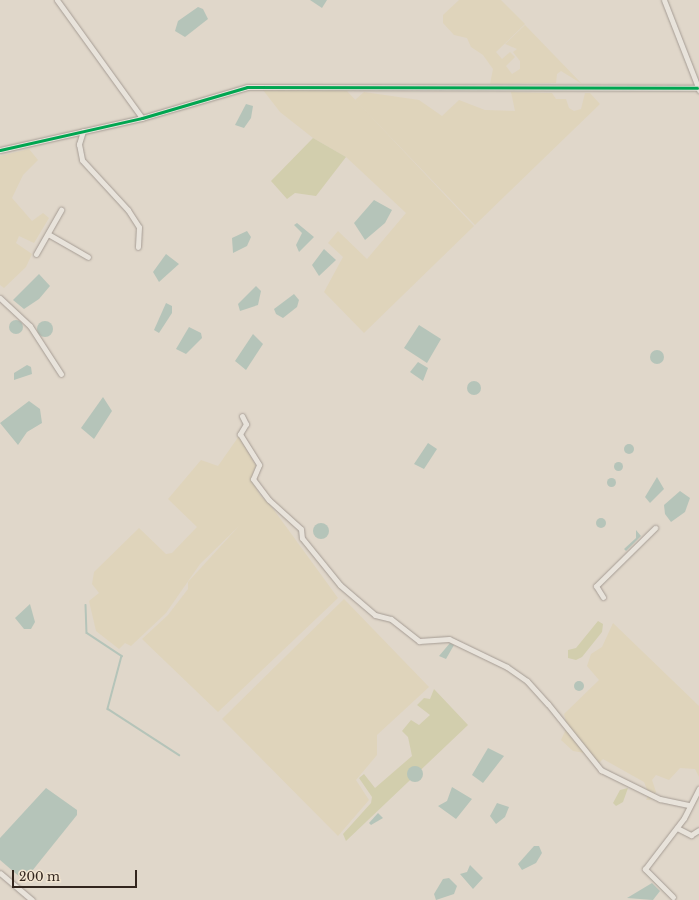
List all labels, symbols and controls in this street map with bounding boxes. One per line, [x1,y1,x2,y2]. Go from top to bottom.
scale bar [14,862,139,888]
text: 200 m [19,869,60,884]

